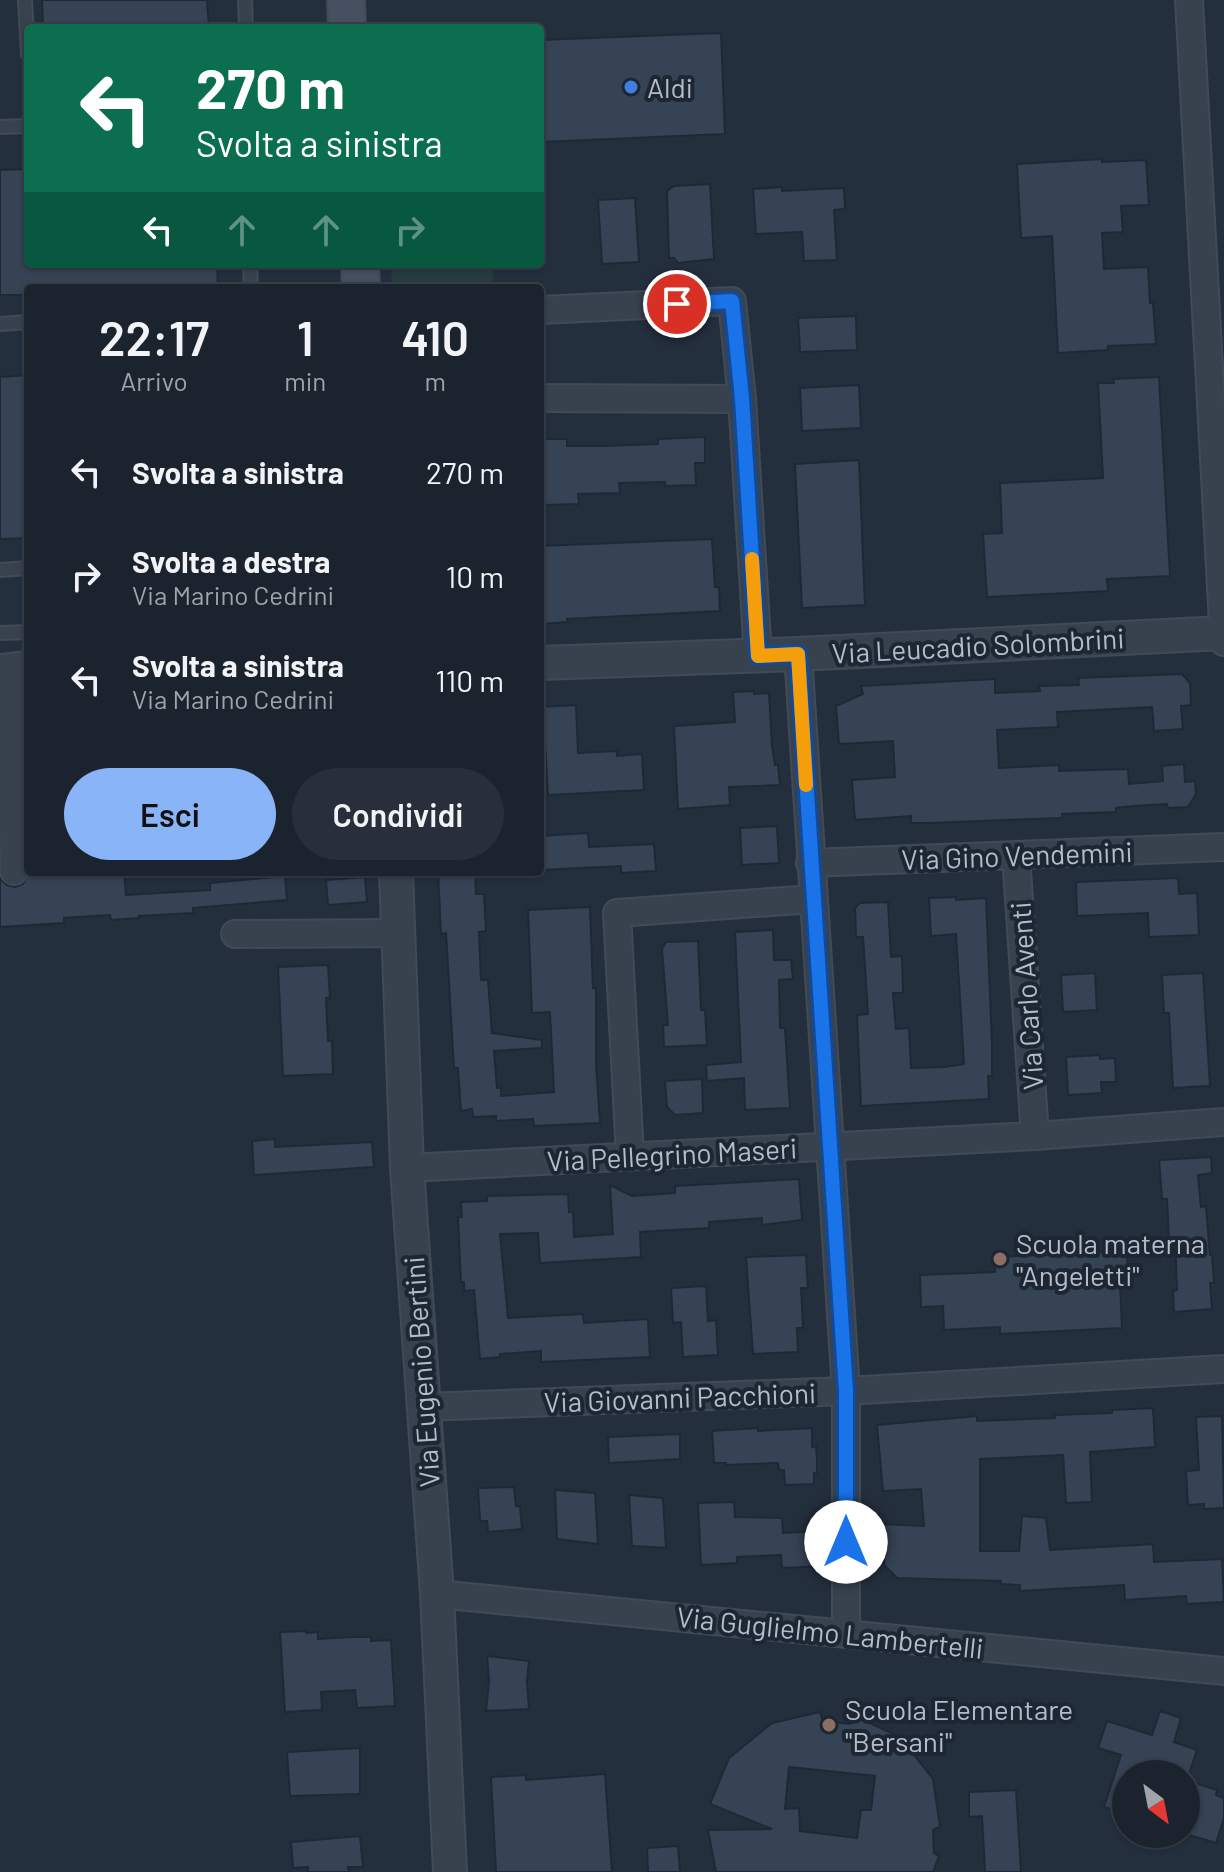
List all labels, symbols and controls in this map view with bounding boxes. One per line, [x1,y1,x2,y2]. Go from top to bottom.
text: 270 m [196,53,345,120]
icon: left [64,56,168,160]
place label: Aldi [647,70,693,104]
marker: Aldi [622,78,640,96]
text: Svolta a sinistra [196,121,443,164]
icon: left [136,208,180,252]
icon: ahead [220,208,264,252]
icon: ahead [304,208,348,252]
icon: right [388,208,432,252]
pin [643,270,711,338]
icon: arrive [655,282,699,326]
text: 22:17 [99,308,209,366]
text: 1 [297,308,314,366]
text: 410 [401,308,469,366]
text: Arrivo [120,365,188,396]
text: min [284,365,326,396]
text: m [424,365,446,396]
icon: left [64,450,108,494]
text: Svolta a sinistra [132,454,344,490]
text: 270 m [426,454,504,490]
text: Svolta a destra [132,543,330,579]
icon: right [64,554,108,598]
text: 10 m [446,558,504,594]
text: Via Marino Cedrini [132,579,334,610]
street label: Via Leucadio Solombrini [831,620,1125,670]
text: Svolta a sinistra [132,647,344,683]
icon: left [64,658,108,702]
text: 110 m [435,662,504,698]
text: Via Marino Cedrini [132,683,334,714]
button: Esci [64,768,276,860]
button: Condividi [292,768,504,860]
street label: Via Gino Vendemini [901,834,1133,876]
street label: Via Carlo Aventi [1002,901,1050,1091]
street label: Via Pellegrino Maseri [546,1130,798,1178]
place label: Scuola materna "Angeletti" [1016,1226,1205,1292]
marker: Scuola materna "Angeletti" [991,1250,1009,1268]
street label: Via Eugenio Bertini [396,1256,446,1488]
street label: Via Giovanni Pacchioni [543,1375,817,1419]
position arrow [804,1500,888,1584]
street label: Via Guglielmo Lambertelli [675,1599,985,1665]
place label: Scuola Elementare "Bersani" [845,1692,1073,1758]
marker: Scuola Elementare "Bersani" [820,1716,838,1734]
north arrow [1112,1760,1200,1848]
map controls [1112,1760,1200,1848]

